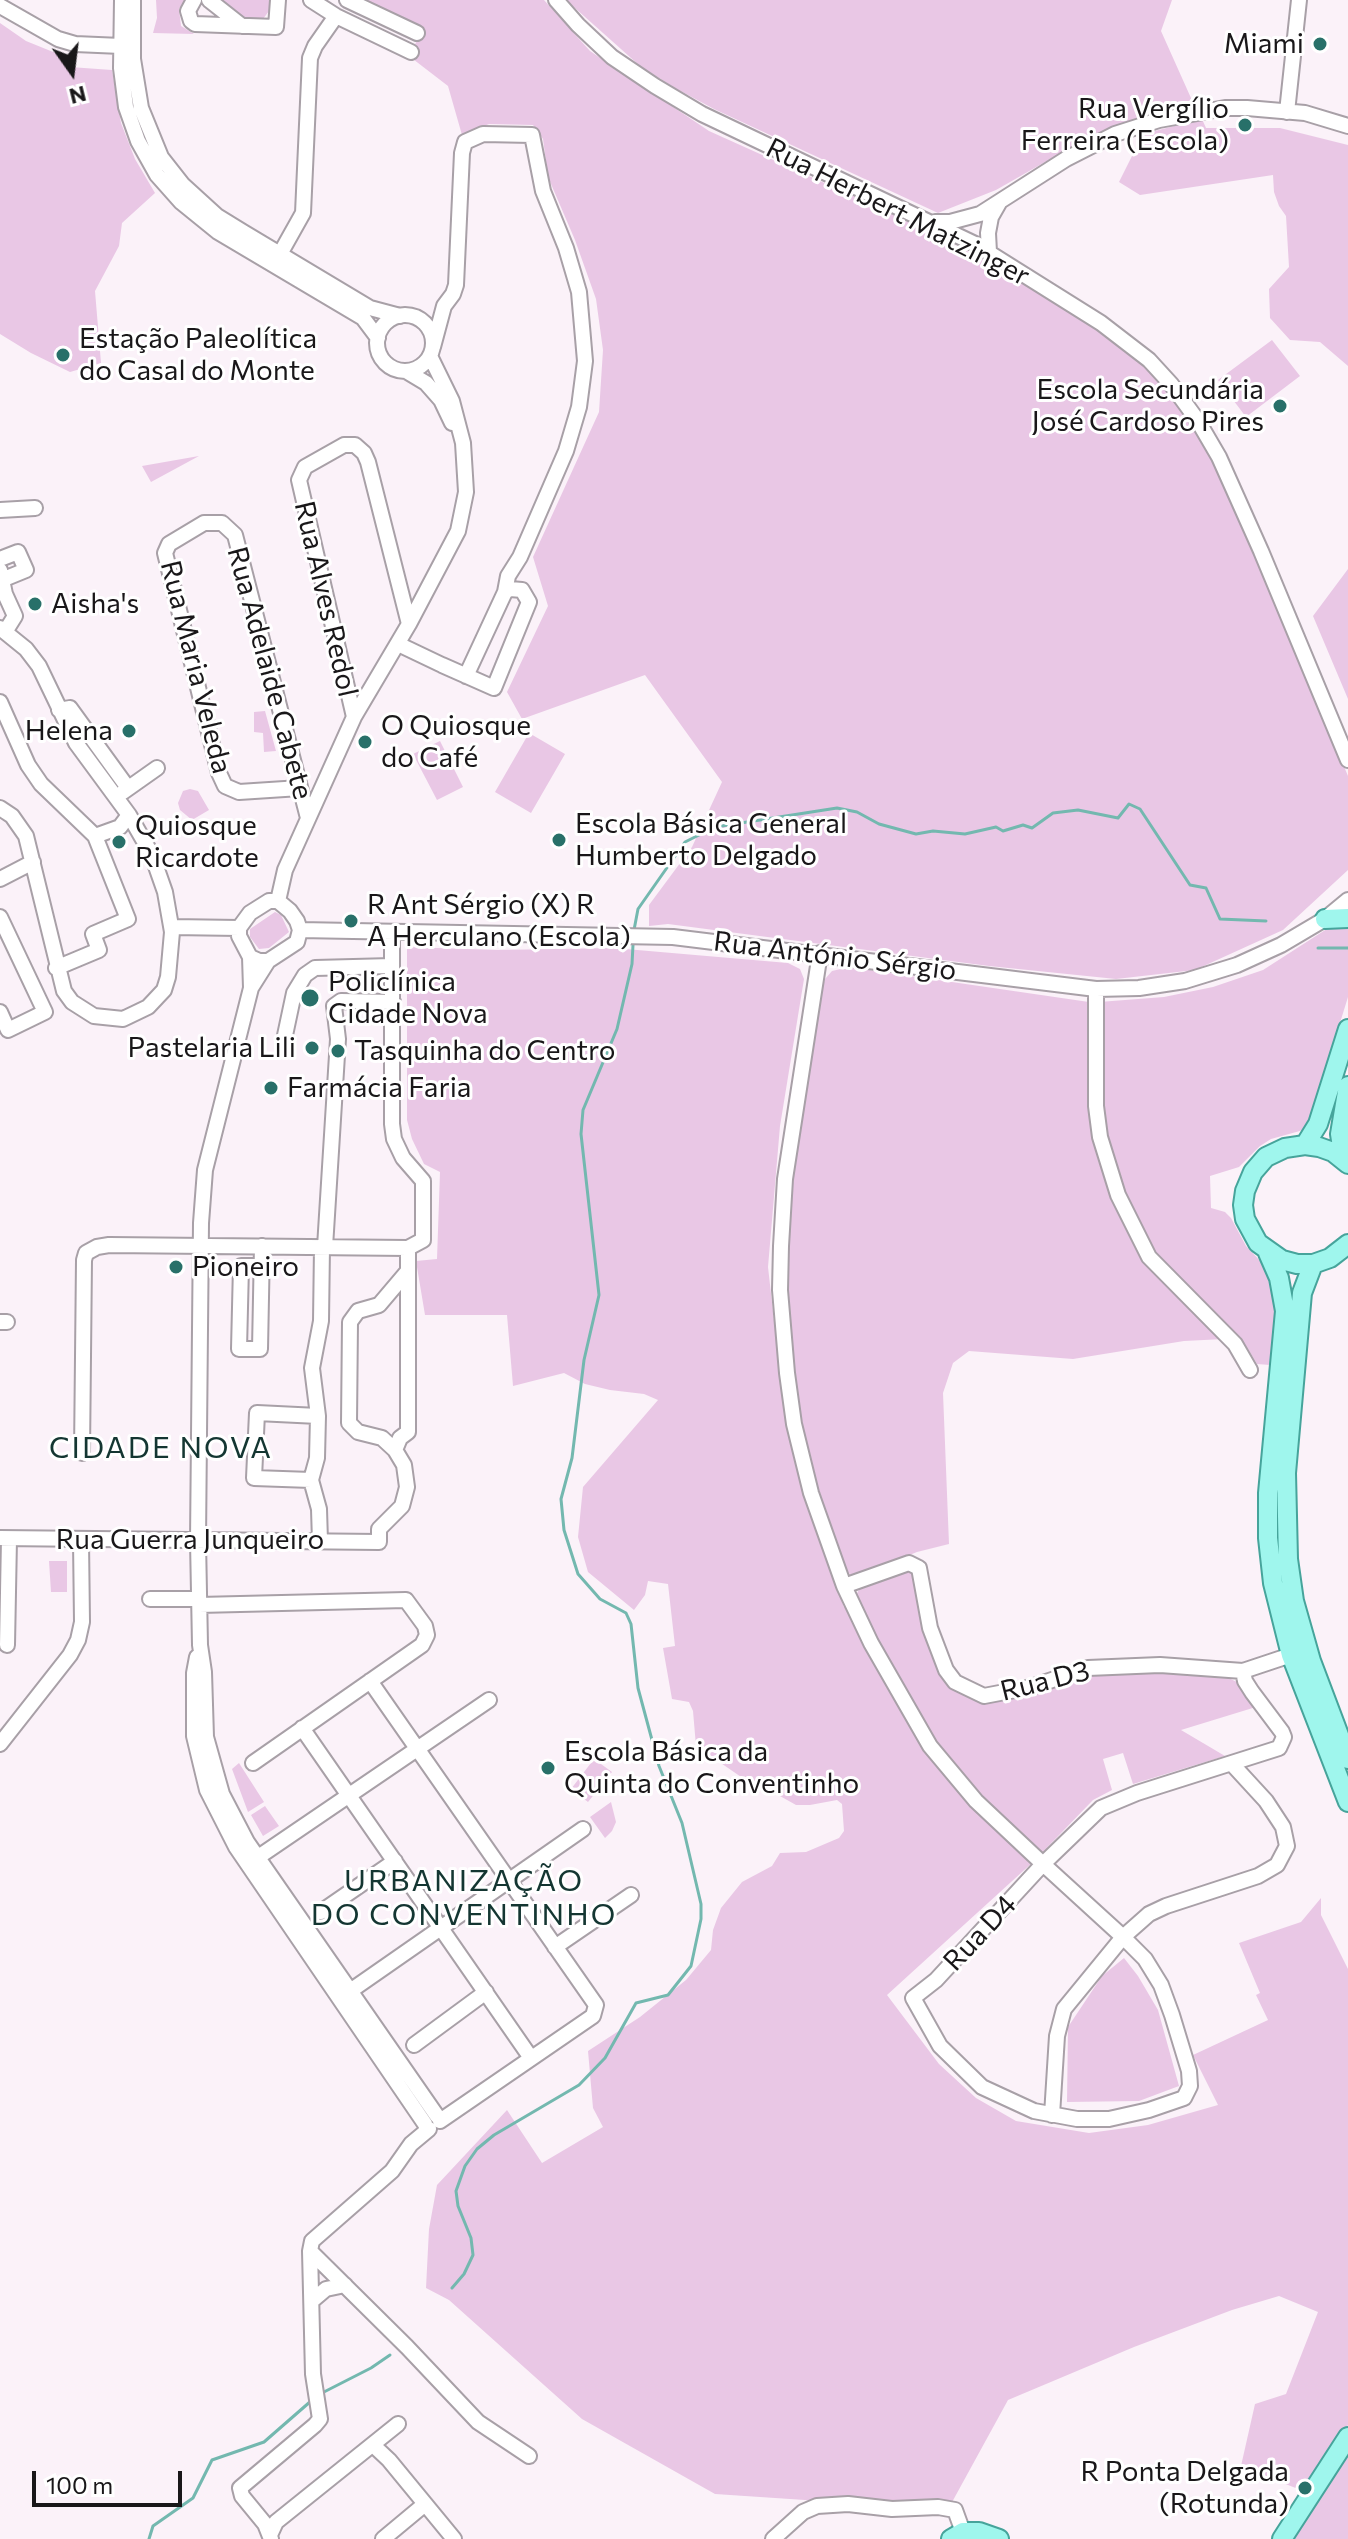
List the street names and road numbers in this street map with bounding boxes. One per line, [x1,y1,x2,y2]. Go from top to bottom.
street label: Rua Herbert Matzinger [761,131,1035,293]
street label: Rua Alves Redol [287,498,365,700]
street label: Rua Adelaide Cabete [220,543,320,803]
street label: Rua Maria Veleda [153,557,239,777]
street label: Rua António Sérgio [712,924,958,988]
street label: Rua Guerra Junqueiro [56,1523,324,1557]
street label: Rua D3 [997,1654,1093,1708]
street label: Rua D4 [936,1888,1024,1978]

